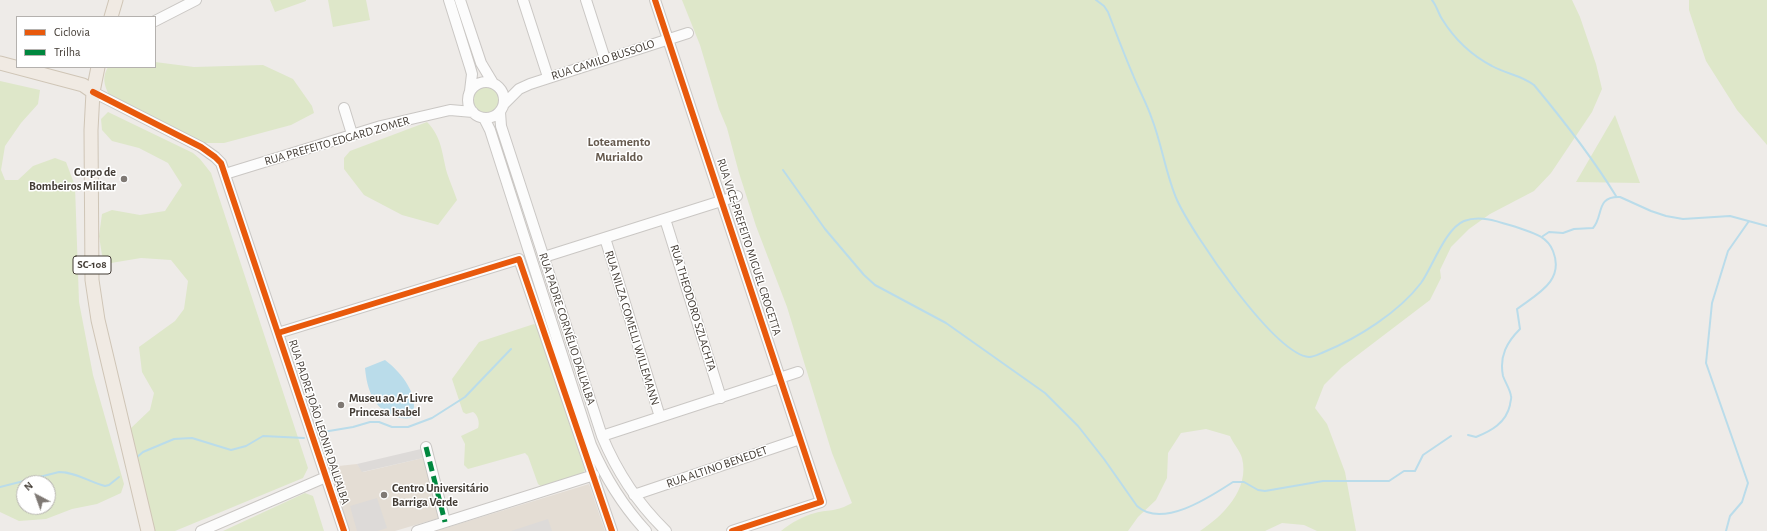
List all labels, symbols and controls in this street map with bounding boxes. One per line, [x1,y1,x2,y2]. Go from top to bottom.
legend [16,16,156,68]
text: Ciclovia [54,26,90,38]
street label: RUA CAMILO BUSSOLO [550,37,656,83]
text: Trilha [54,46,81,58]
street label: RUA PREFEITO EDGARD ZOMER [263,113,411,169]
district label: Loteamento Murialdo [588,134,650,165]
street label: RUA VICE-PREFEITO MIGUEL CROCETTA [713,157,785,337]
place label: Corpo de Bombeiros Militar [29,165,116,193]
marker: Corpo de Bombeiros Militar [119,174,129,184]
street label: RUA THEODORO SZLACHTA [667,243,719,373]
street label: RUA NILZA COMELLI WILLEMANN [602,249,662,407]
street label: RUA PADRE CORNÉLIO DALL'ALBA [536,251,598,407]
road number: SC-108 [73,256,111,274]
street label: RUA PADRE JOÃO LEONIR DALL'ALBA [285,338,353,506]
place label: Museu ao Ar Livre Princesa Isabel [349,391,433,419]
marker: Museu ao Ar Livre Princesa Isabel [336,400,346,410]
street label: RUA ALTINO BENEDET [664,443,770,491]
north arrow [16,475,56,515]
text: N [22,480,35,493]
place label: Centro Universitário Barriga Verde [392,481,489,509]
marker: Centro Universitário Barriga Verde [379,490,389,500]

